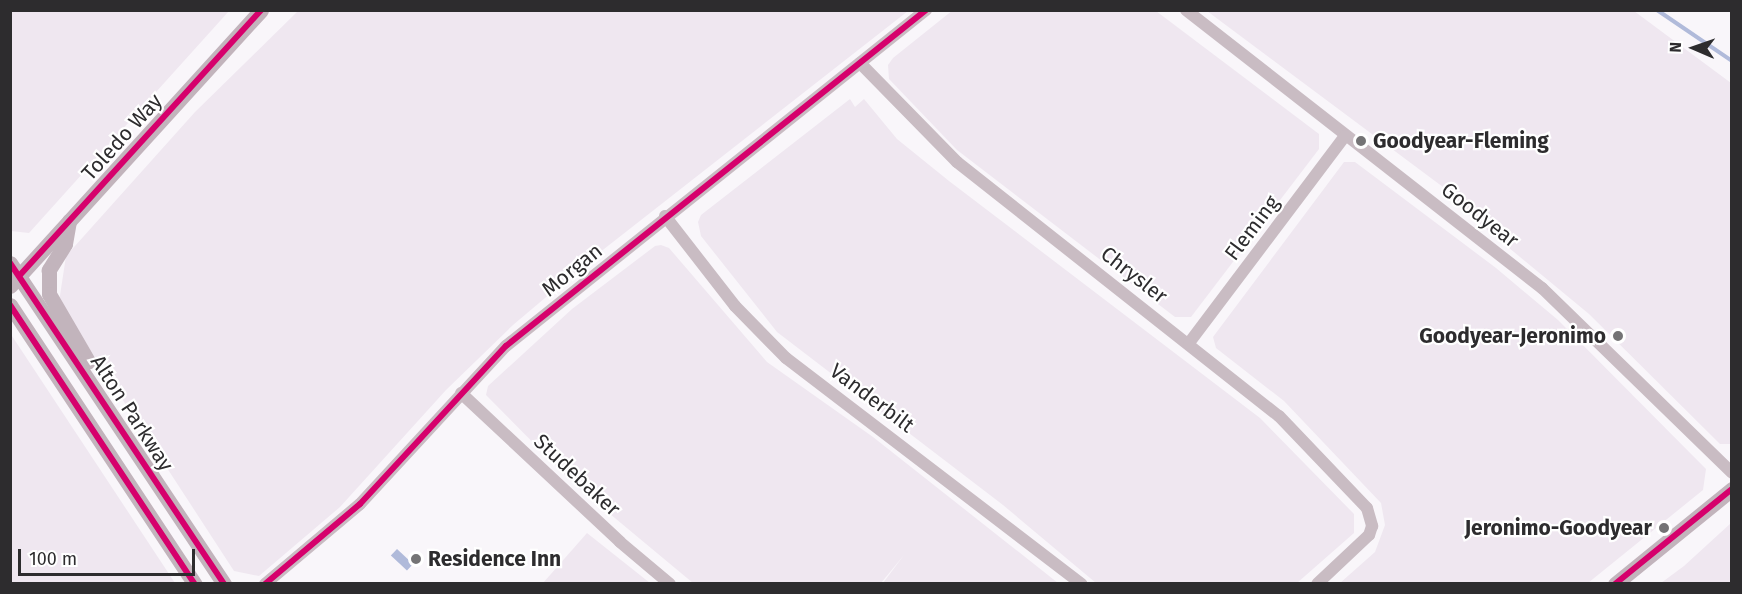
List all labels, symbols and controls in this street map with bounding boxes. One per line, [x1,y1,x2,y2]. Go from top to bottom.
north arrow [1664,18,1724,78]
text: N [1666,42,1685,53]
street label: Toledo Way [77,88,167,186]
place label: Goodyear-Fleming [1373,128,1549,154]
marker: Goodyear-Fleming [1354,134,1368,148]
street label: Goodyear [1436,177,1524,253]
street label: Fleming [1219,191,1285,265]
street label: Morgan [537,238,607,302]
street label: Chrysler [1096,241,1172,309]
place label: Goodyear-Jeronimo [1419,323,1606,349]
marker: Goodyear-Jeronimo [1611,329,1625,343]
street label: Alton Parkway [85,350,179,476]
street label: Vanderbilt [825,358,919,438]
street label: Studebaker [529,429,625,521]
place label: Jeronimo-Goodyear [1464,515,1652,541]
marker: Jeronimo-Goodyear [1657,521,1671,535]
scale bar [21,537,198,575]
place label: Residence Inn [428,546,561,572]
text: 100 m [29,548,77,570]
marker: Residence Inn [409,552,423,566]

